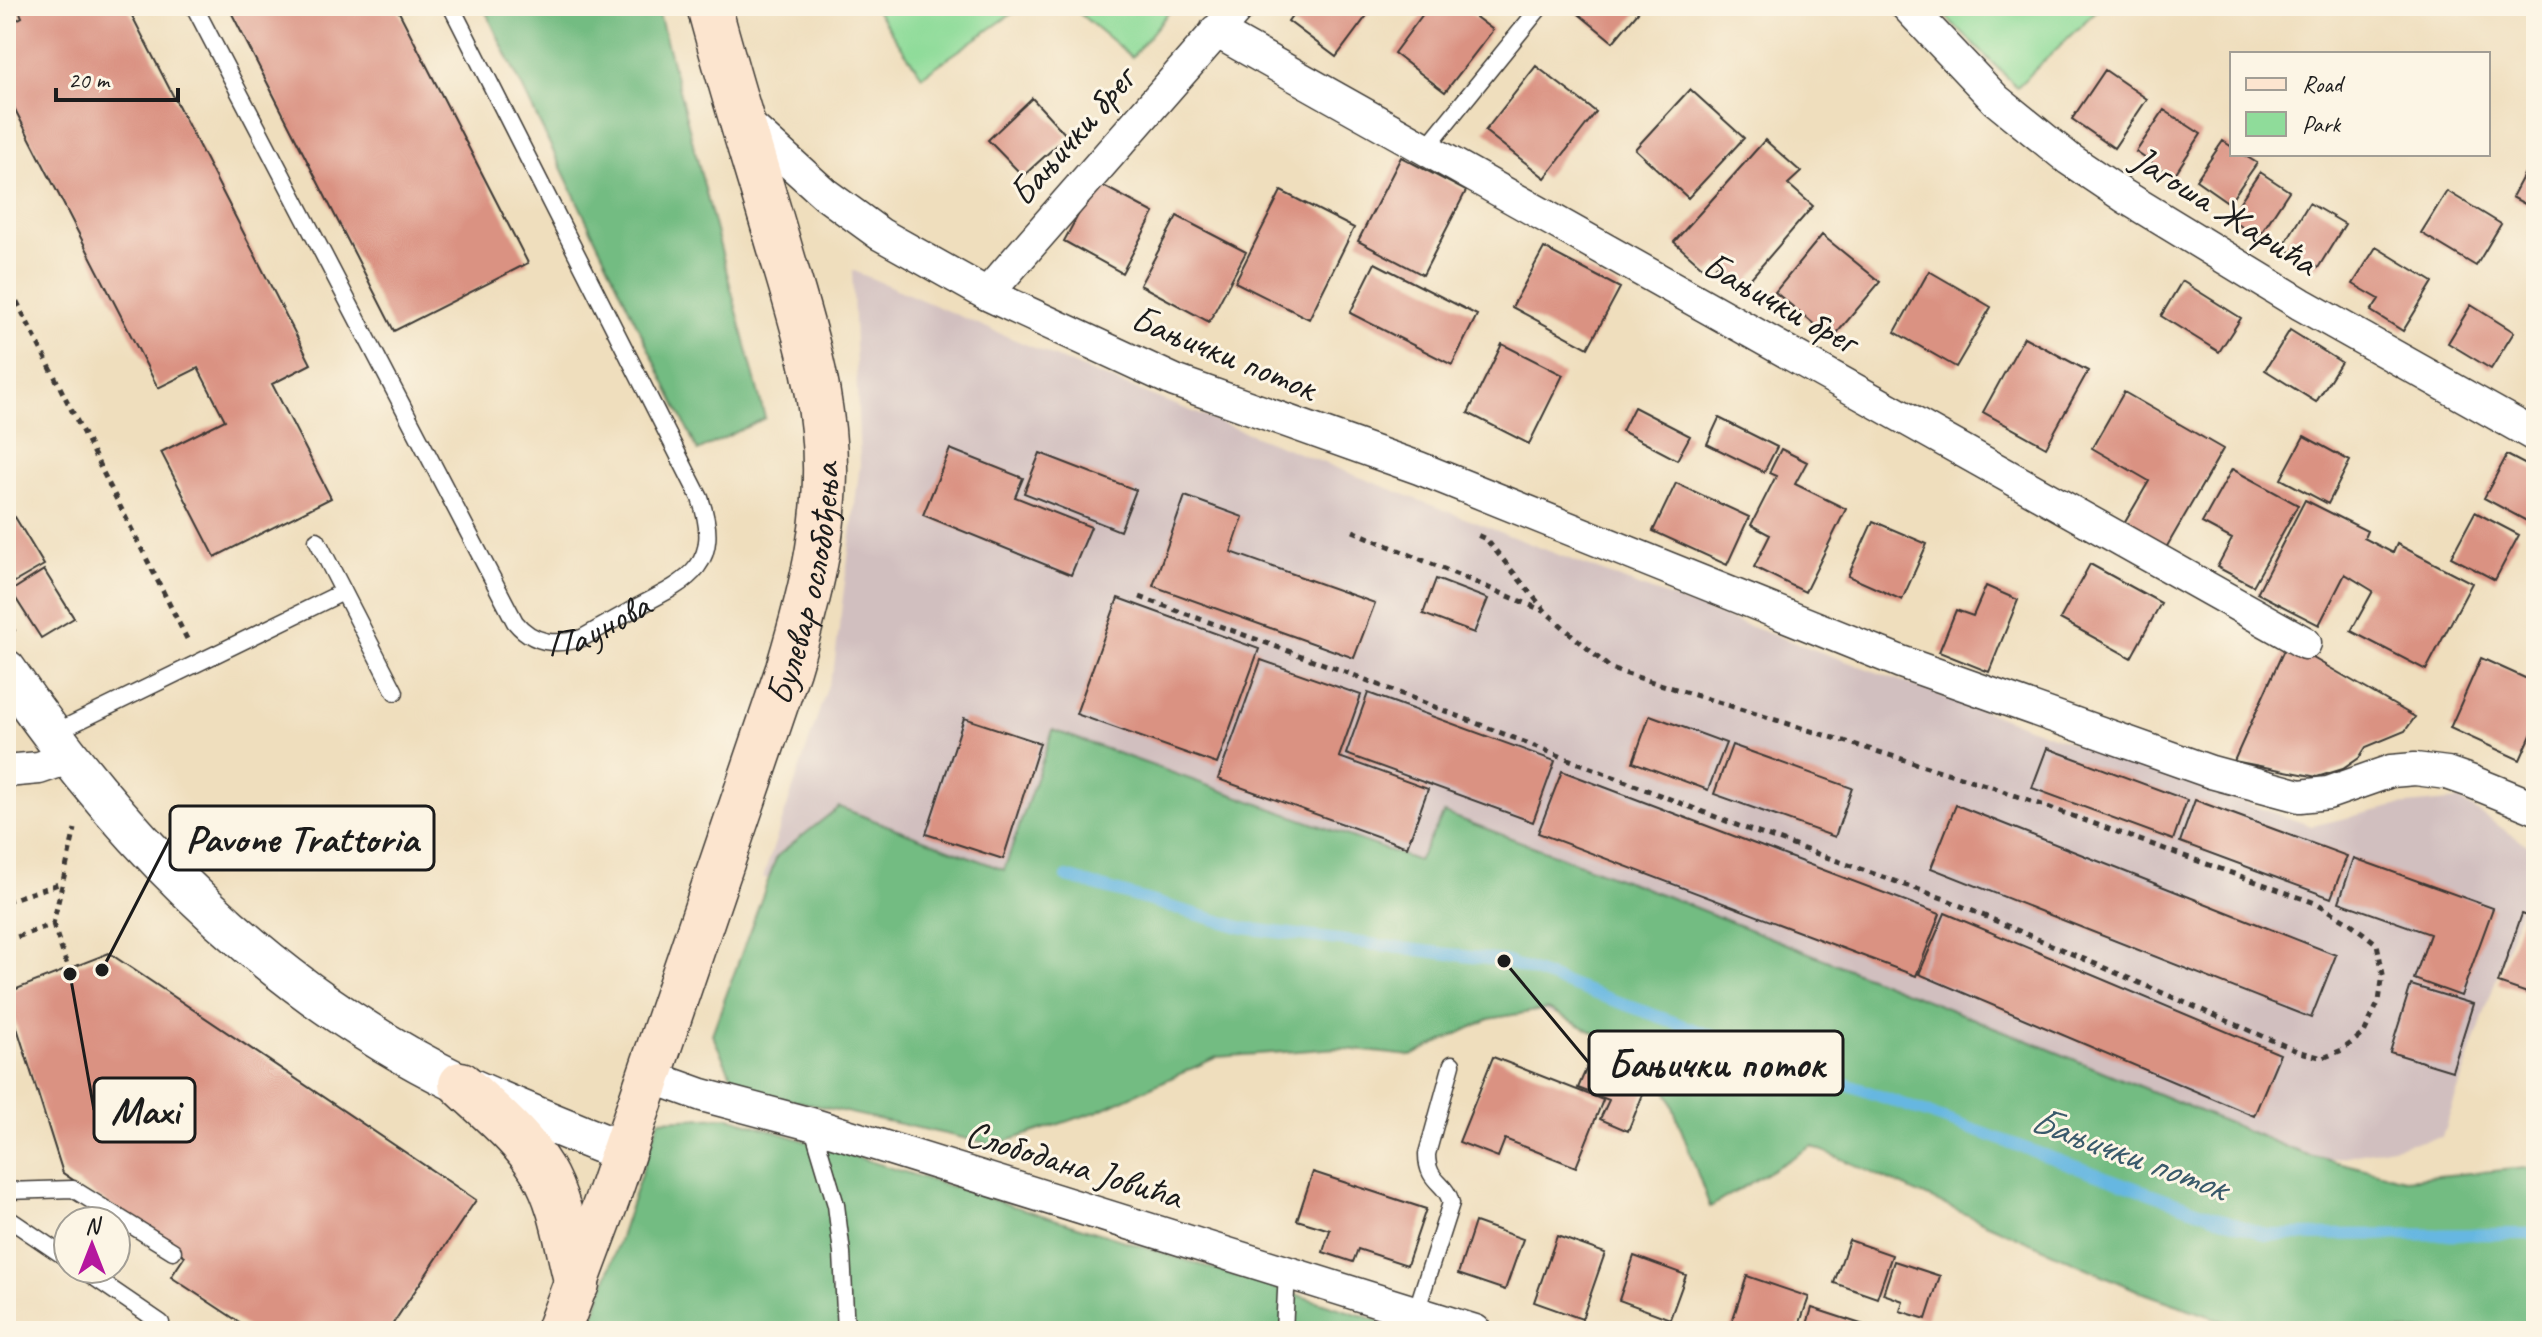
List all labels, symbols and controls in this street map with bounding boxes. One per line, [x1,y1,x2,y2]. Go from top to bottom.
scale bar [56,52,178,102]
legend [2230,52,2490,156]
street label: Бањички брег [998,53,1148,215]
text: 20 m [68,65,111,95]
text: Road [2302,69,2346,99]
text: Park [2302,109,2342,139]
street label: Јагоша Жарића [2122,134,2328,287]
street label: Бањички брег [1695,241,1870,366]
street label: Бањички поток [1125,294,1326,412]
street label: Булевар ослобођења [755,461,849,711]
street label: Паунова [547,580,660,667]
callout: Pavone Trattoria [170,806,434,870]
text: Pavone Trattoria [186,814,422,864]
callout: Бањички поток [1589,1031,1843,1095]
text: Бањички поток [1607,1039,1828,1089]
callout: Maxi [94,1078,195,1142]
text: Maxi [111,1086,184,1136]
water label: Бањички поток [2024,1094,2240,1214]
street label: Слободана Јовића [960,1109,1190,1220]
north arrow [52,1205,132,1285]
text: N [85,1212,102,1240]

